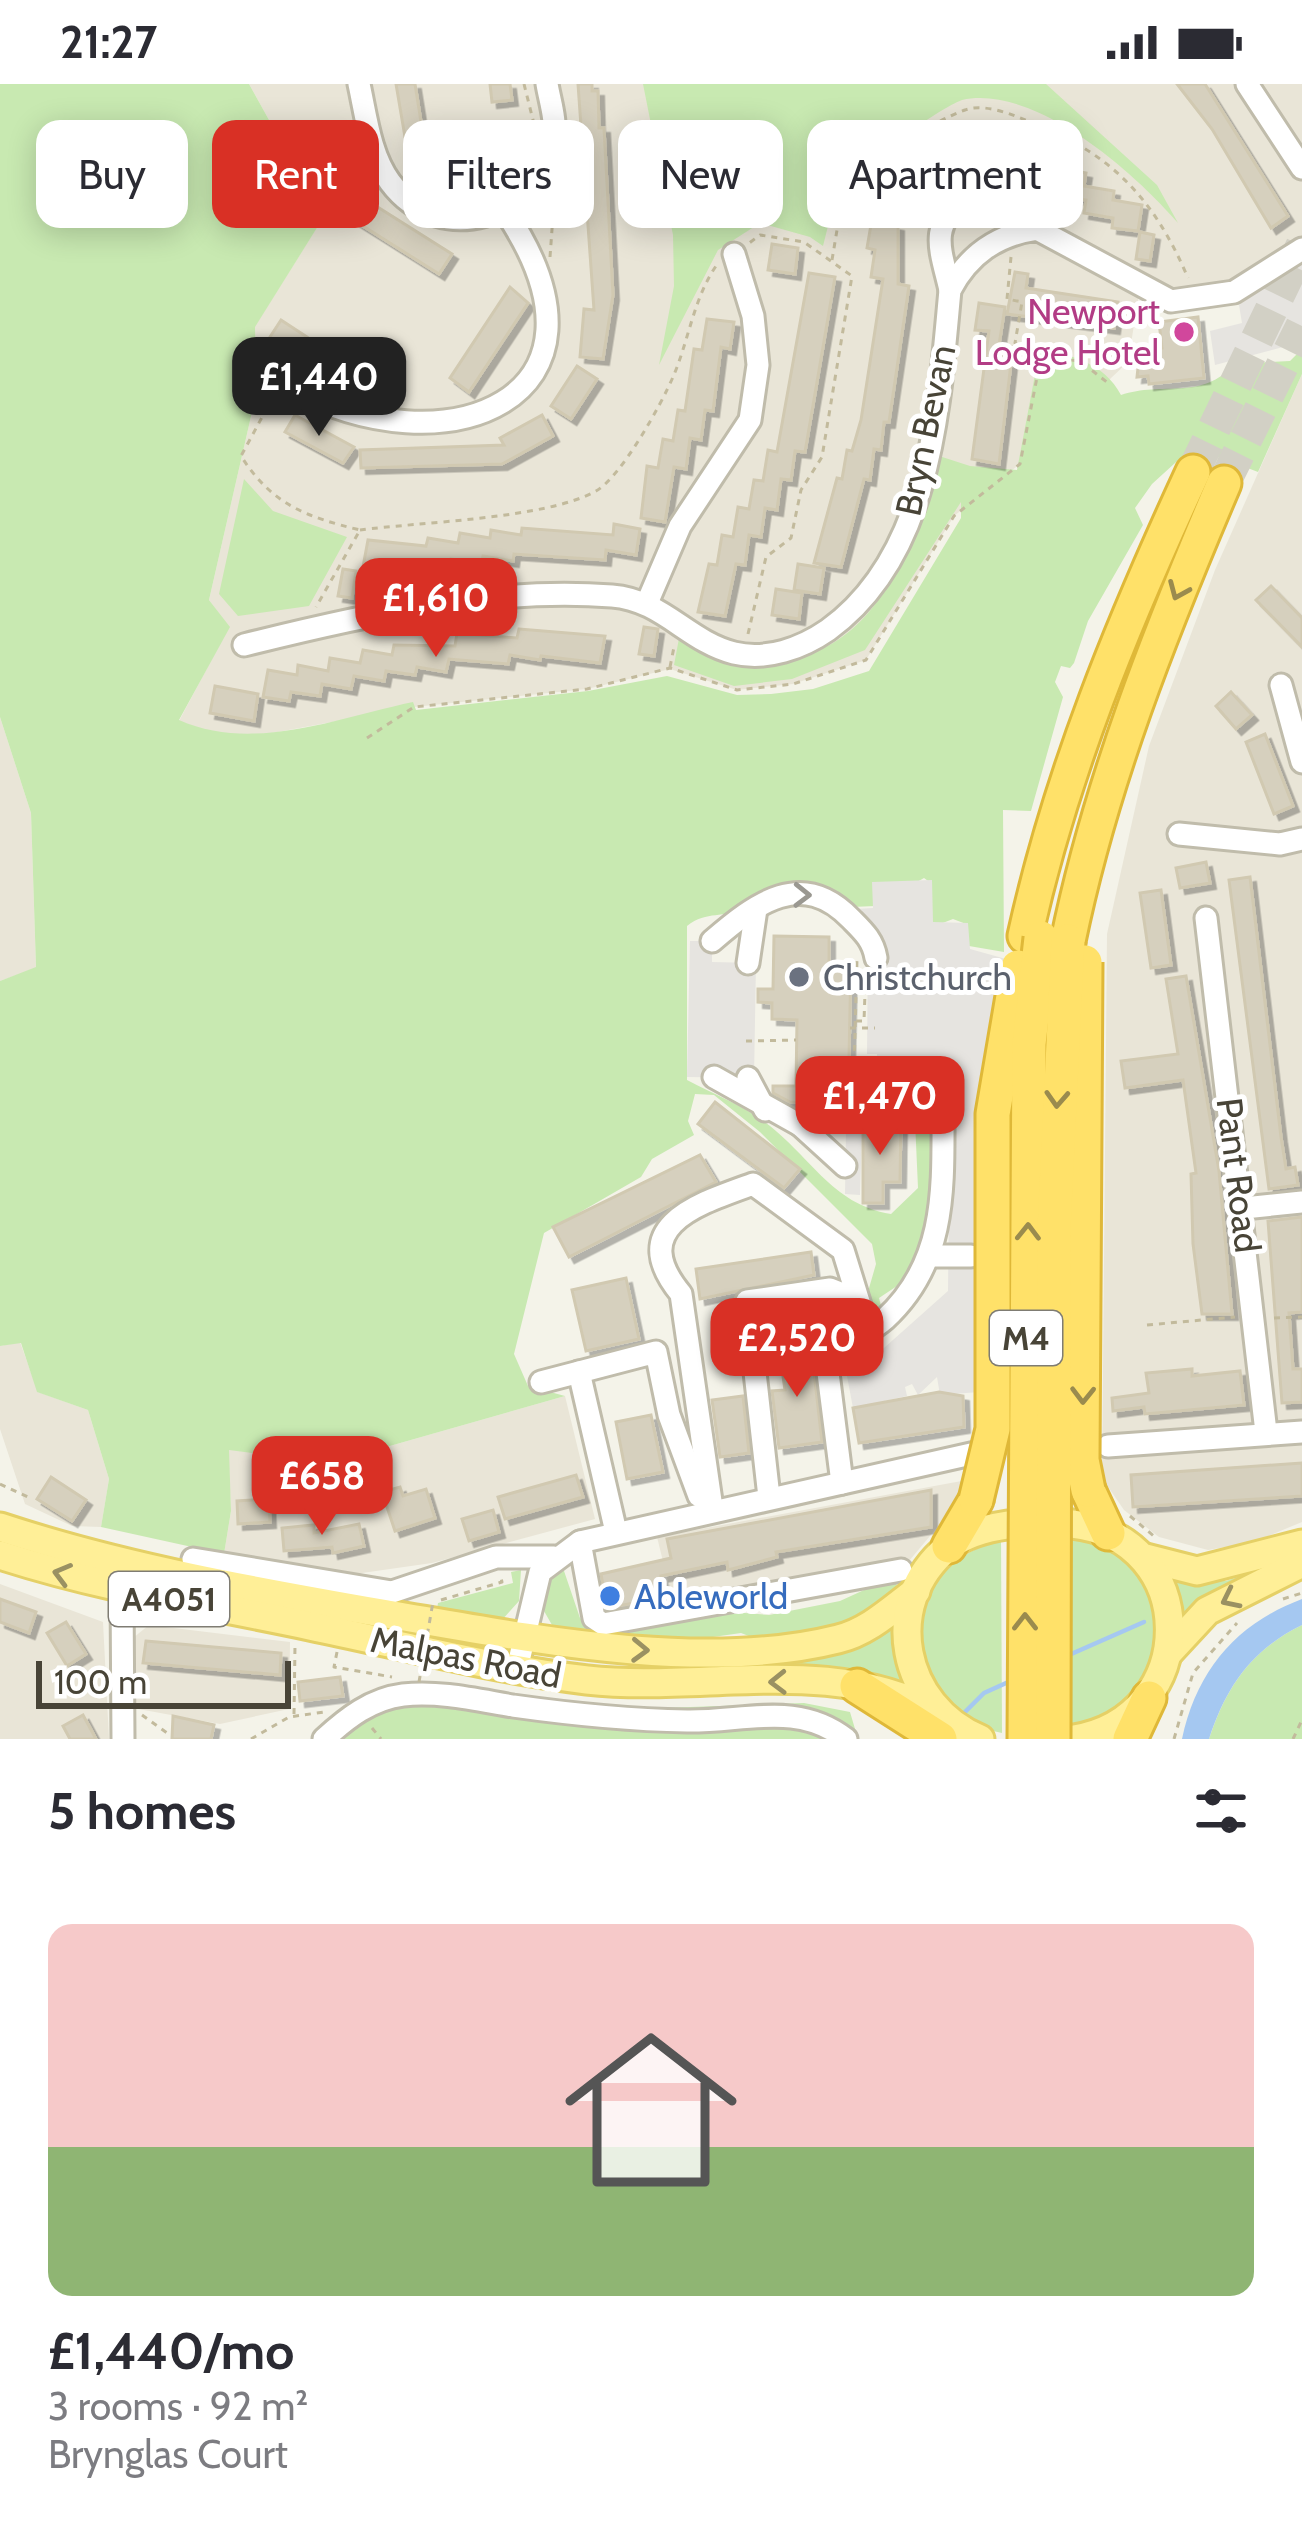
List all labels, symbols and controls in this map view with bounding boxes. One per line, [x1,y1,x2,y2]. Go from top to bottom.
text: 21:27 [60,15,157,69]
chip: Buy [36,120,188,228]
chip: Rent [212,120,379,228]
chip: Filters [403,120,594,228]
chip: New [618,120,783,228]
chip: Apartment [807,120,1083,228]
place label: Newport Lodge Hotel [975,289,1160,374]
marker: Newport Lodge Hotel [1171,319,1197,345]
pin: £1,440 [221,337,417,439]
street label: Bryn Bevan [885,340,965,520]
text: £1,440 [259,352,379,400]
pin: £1,610 [338,558,534,660]
text: £1,610 [382,573,490,621]
one-way arrow [1168,579,1192,600]
one-way arrow [794,882,812,908]
place label: Christchurch [823,955,1012,999]
marker: Christchurch [786,964,812,990]
pin: £1,470 [782,1056,978,1158]
text: £1,470 [822,1071,938,1119]
one-way arrow [1044,1090,1070,1109]
street label: Pant Road [1208,1095,1270,1255]
one-way arrow [1014,1222,1040,1241]
pin: £2,520 [699,1298,895,1400]
road number: M4 [990,1311,1062,1365]
text: £2,520 [737,1313,857,1361]
one-way arrow [1070,1387,1096,1405]
pin: £658 [251,1436,393,1538]
text: £658 [279,1451,365,1499]
one-way arrow [52,1563,73,1588]
road number: A4051 [109,1572,229,1626]
place label: Ableworld [634,1574,788,1618]
marker: Ableworld [597,1583,623,1609]
one-way arrow [1220,1585,1242,1608]
one-way arrow [1012,1612,1038,1630]
street label: Malpas Road [367,1617,565,1697]
one-way arrow [631,1636,650,1662]
scale bar [36,1655,291,1708]
text: 100 m [54,1662,147,1702]
one-way arrow [768,1668,787,1694]
icon: filters [1188,1778,1254,1844]
text: 5 homes [48,1780,236,1842]
icon: home [543,2002,759,2218]
text: £1,440/mo [48,2320,294,2382]
text: 3 rooms · 92 m² [48,2382,308,2430]
text: Brynglas Court [48,2430,288,2478]

